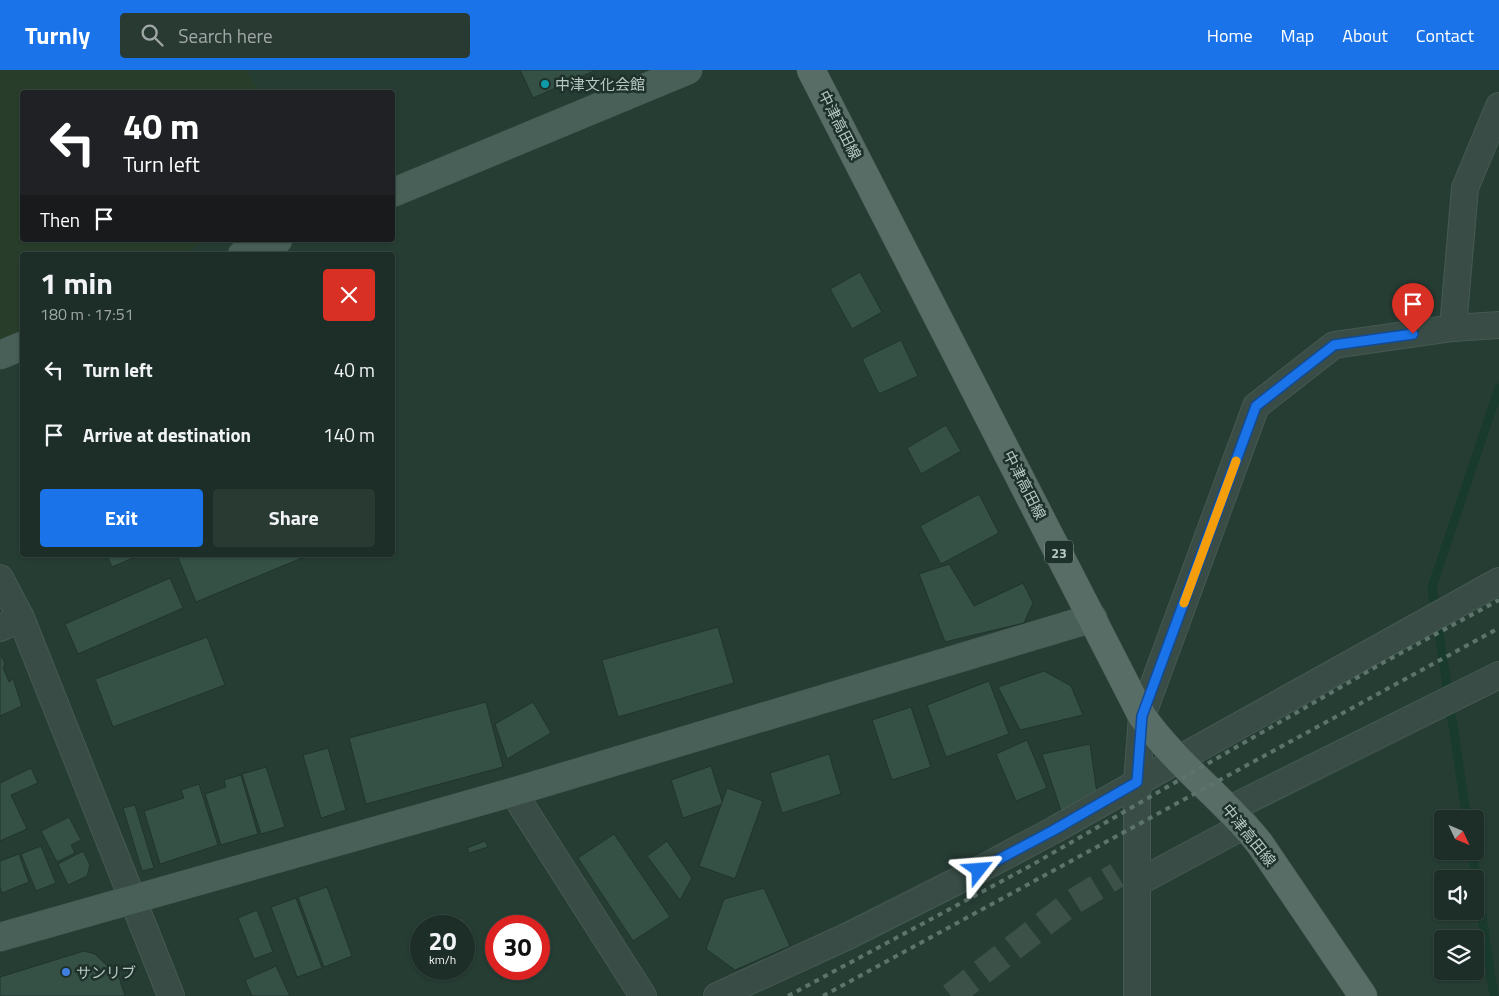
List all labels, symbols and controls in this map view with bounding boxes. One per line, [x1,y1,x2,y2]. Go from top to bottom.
search box [120,13,470,58]
text: Turnly [25,17,90,53]
icon: search [138,21,166,49]
text: Search here [178,21,273,50]
text: Home [1207,22,1253,49]
text: Map [1281,22,1314,49]
text: About [1342,22,1388,49]
text: Contact [1416,22,1474,49]
place label: 中津文化会館 [555,73,645,96]
marker: 中津文化会館 [539,78,551,90]
street label: 中津高田線 [813,86,867,164]
text: 40 m [123,99,199,153]
icon: left [40,110,105,175]
text: Turn left [123,147,200,181]
text: Then [40,205,80,234]
icon: arrive [90,205,118,233]
text: 1 min [40,260,113,306]
button: close [323,269,375,321]
pin [1392,283,1434,334]
icon: arrive [1399,290,1427,318]
text: 180 m · 17:51 [40,302,134,326]
text: Turn left [83,355,153,384]
text: 40 m [334,355,375,384]
icon: left [40,356,68,384]
text: Arrive at destination [83,420,251,449]
text: 140 m [323,420,375,449]
icon: arrive [40,421,68,449]
street label: 中津高田線 [998,446,1052,524]
button: Exit [40,489,203,547]
button: Share [213,489,375,547]
road number: 23 [1045,541,1073,564]
street label: 中津高田線 [1216,799,1282,871]
north arrow [1434,810,1484,860]
map controls [1434,810,1484,980]
position arrow [952,843,1004,895]
button: sound [1434,870,1484,920]
speed limit sign: 30 [485,915,550,980]
text: 20 [428,922,457,960]
button: layers [1434,930,1484,980]
text: km/h [429,950,456,969]
place label: サンリブ [76,961,136,984]
marker: サンリブ [60,966,72,978]

